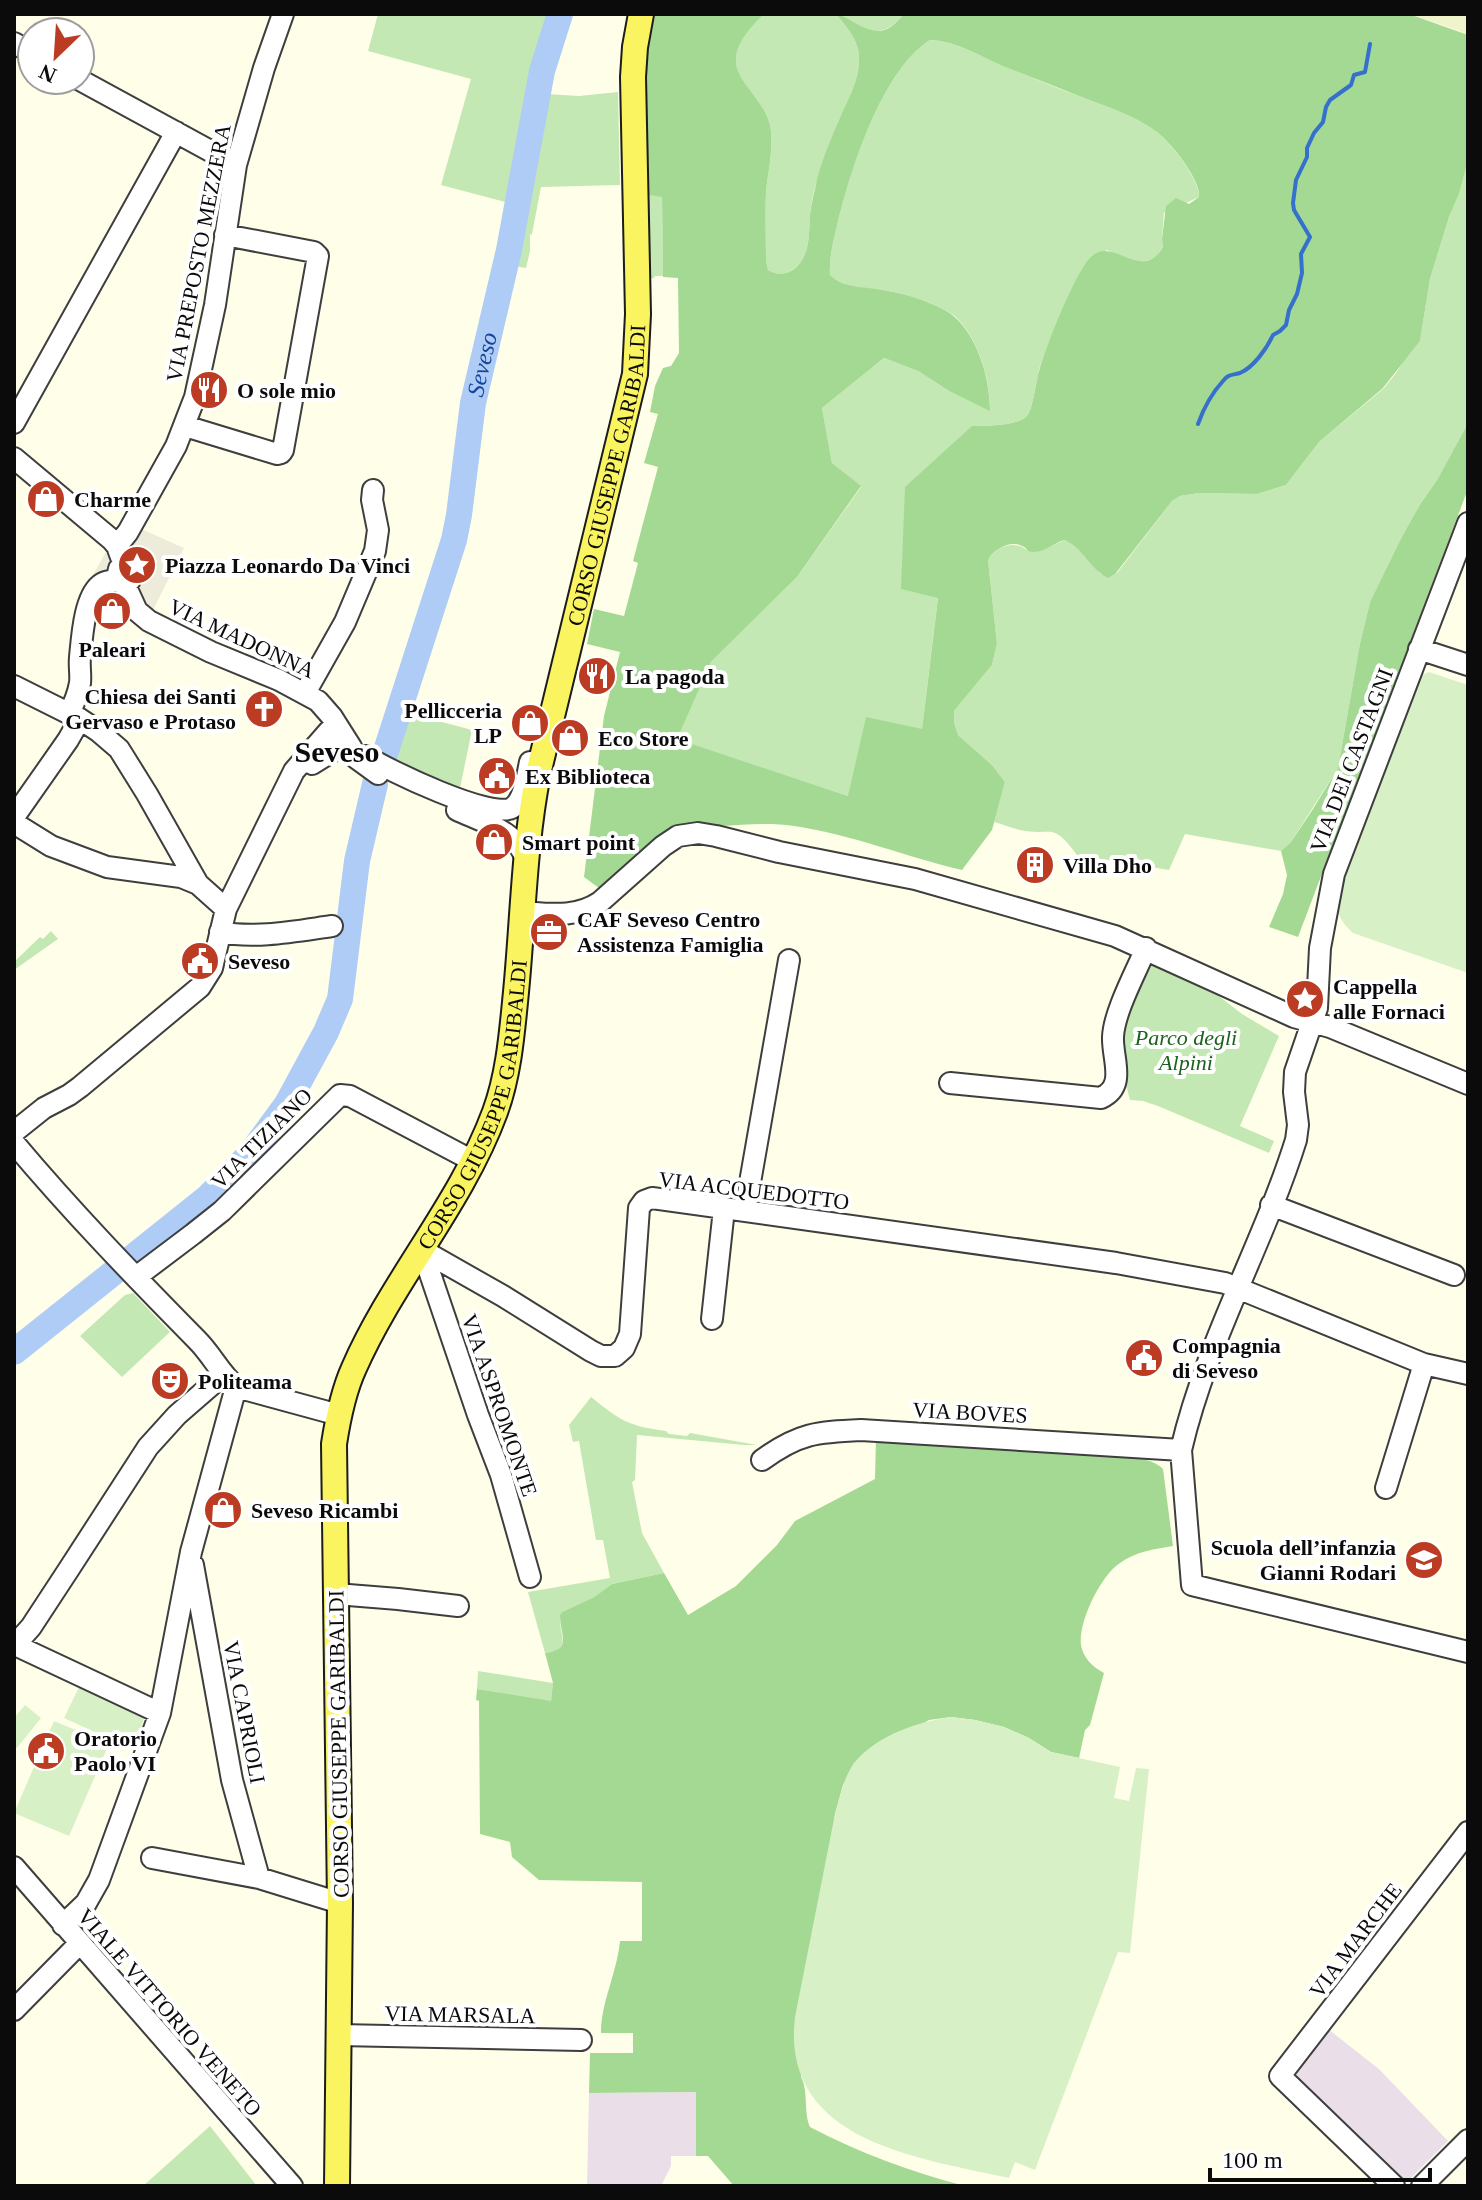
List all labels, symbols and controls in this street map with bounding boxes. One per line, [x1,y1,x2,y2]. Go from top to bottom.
north arrow [16,16,96,96]
text: N [35,59,60,88]
street label: VIA PREPOSTO MEZZERA [161,122,236,384]
street label: CORSO GIUSEPPE GARIBALDI [562,324,650,628]
water label: Seveso [462,330,502,399]
restaurant icon: O sole mio [188,369,230,411]
place label: O sole mio [237,378,336,403]
shop icon: Charme [25,478,67,520]
place label: Charme [74,487,151,512]
place icon: Piazza Leonardo Da Vinci [116,544,158,586]
place label: Piazza Leonardo Da Vinci [165,553,410,578]
shop icon: Paleari [91,590,133,632]
street label: VIA MADONNA [165,594,319,683]
place label: Paleari [78,637,146,662]
restaurant icon: La pagoda [576,655,618,697]
place label: La pagoda [625,664,725,689]
street label: VIA DEI CASTAGNI [1305,665,1398,856]
place label: Chiesa dei Santi Gervaso e Protaso [65,684,236,734]
church icon: Chiesa dei Santi Gervaso e Protaso [243,688,285,730]
place label: Pellicceria LP [404,698,502,748]
shop icon: Pellicceria LP [509,702,551,744]
shop icon: Eco Store [549,717,591,759]
place label: Eco Store [598,726,689,751]
district label: Seveso [295,735,380,768]
public building icon: Ex Biblioteca [476,755,518,797]
place label: Ex Biblioteca [525,764,650,789]
shop icon: Smart point [473,821,515,863]
place label: Smart point [522,830,636,855]
building icon: Villa Dho [1014,844,1056,886]
place label: Villa Dho [1063,853,1152,878]
place label: CAF Seveso Centro Assistenza Famiglia [577,907,763,957]
office icon: CAF Seveso Centro Assistenza Famiglia [528,911,570,953]
public building icon: Seveso [179,940,221,982]
place label: Seveso [228,949,290,974]
street label: CORSO GIUSEPPE GARIBALDI [412,959,532,1254]
place label: Cappella alle Fornaci [1333,974,1445,1024]
place icon: Cappella alle Fornaci [1284,978,1326,1020]
park label: Parco degli Alpini [1134,1025,1237,1075]
street label: VIA TIZIANO [206,1083,317,1194]
street label: VIA ACQUEDOTTO [657,1166,851,1215]
street label: VIA ASPROMONTE [457,1311,542,1500]
place label: Compagnia di Seveso [1172,1333,1281,1383]
public building icon: Compagnia di Seveso [1123,1337,1165,1379]
theatre icon: Politeama [149,1360,191,1402]
place label: Politeama [198,1369,292,1394]
street label: VIA BOVES [912,1397,1028,1428]
shop icon: Seveso Ricambi [202,1489,244,1531]
place label: Seveso Ricambi [251,1498,398,1523]
place label: Scuola dell’infanzia Gianni Rodari [1211,1535,1396,1585]
school or university icon: Scuola dell’infanzia Gianni Rodari [1403,1539,1445,1581]
street label: CORSO GIUSEPPE GARIBALDI [323,1590,354,1898]
street label: VIA CAPRIOLI [218,1639,271,1786]
place label: Oratorio Paolo VI [74,1726,157,1776]
public building icon: Oratorio Paolo VI [25,1730,67,1772]
street label: VIA MARCHE [1304,1878,1407,2003]
street label: VIALE VITTORIO VENETO [73,1903,267,2121]
street label: VIA MARSALA [384,2001,536,2028]
scale bar [1210,2132,1430,2182]
text: 100 m [1222,2147,1283,2173]

